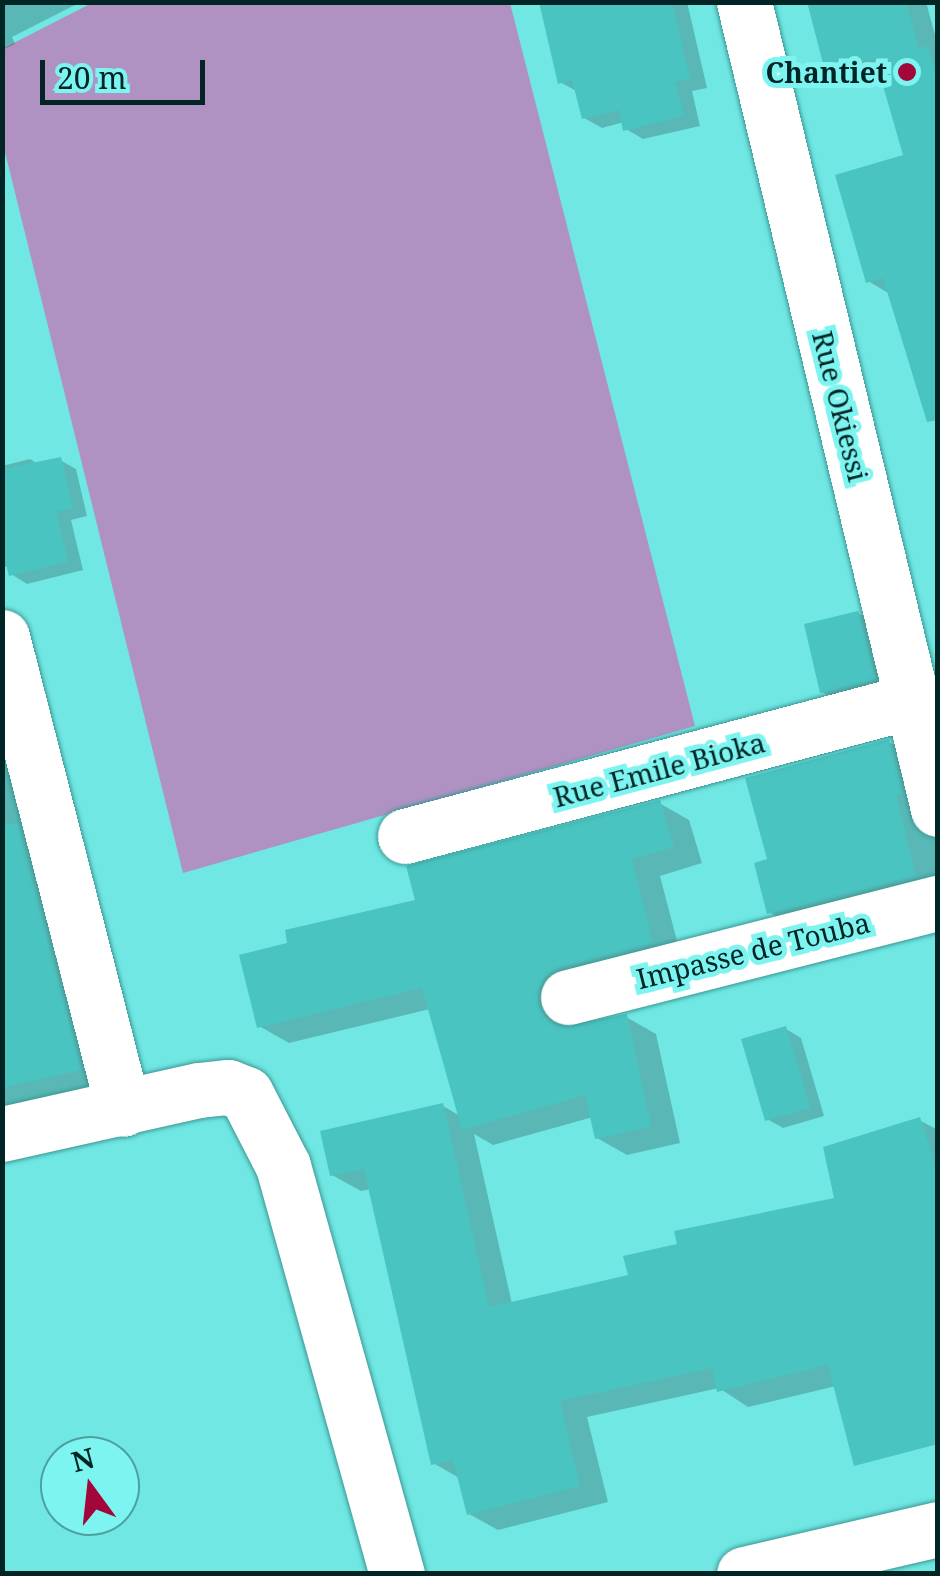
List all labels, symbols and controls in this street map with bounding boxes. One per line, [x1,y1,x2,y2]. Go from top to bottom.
scale bar [45,40,210,102]
place label: Chantiet [766,55,887,89]
text: 20 m [57,57,127,98]
marker: Chantiet [896,61,918,83]
street label: Rue Okiessi [806,327,876,485]
street label: Rue Emile Bioka [549,725,769,813]
street label: Impasse de Touba [633,905,873,995]
north arrow [40,1436,140,1536]
text: N [67,1438,98,1480]

